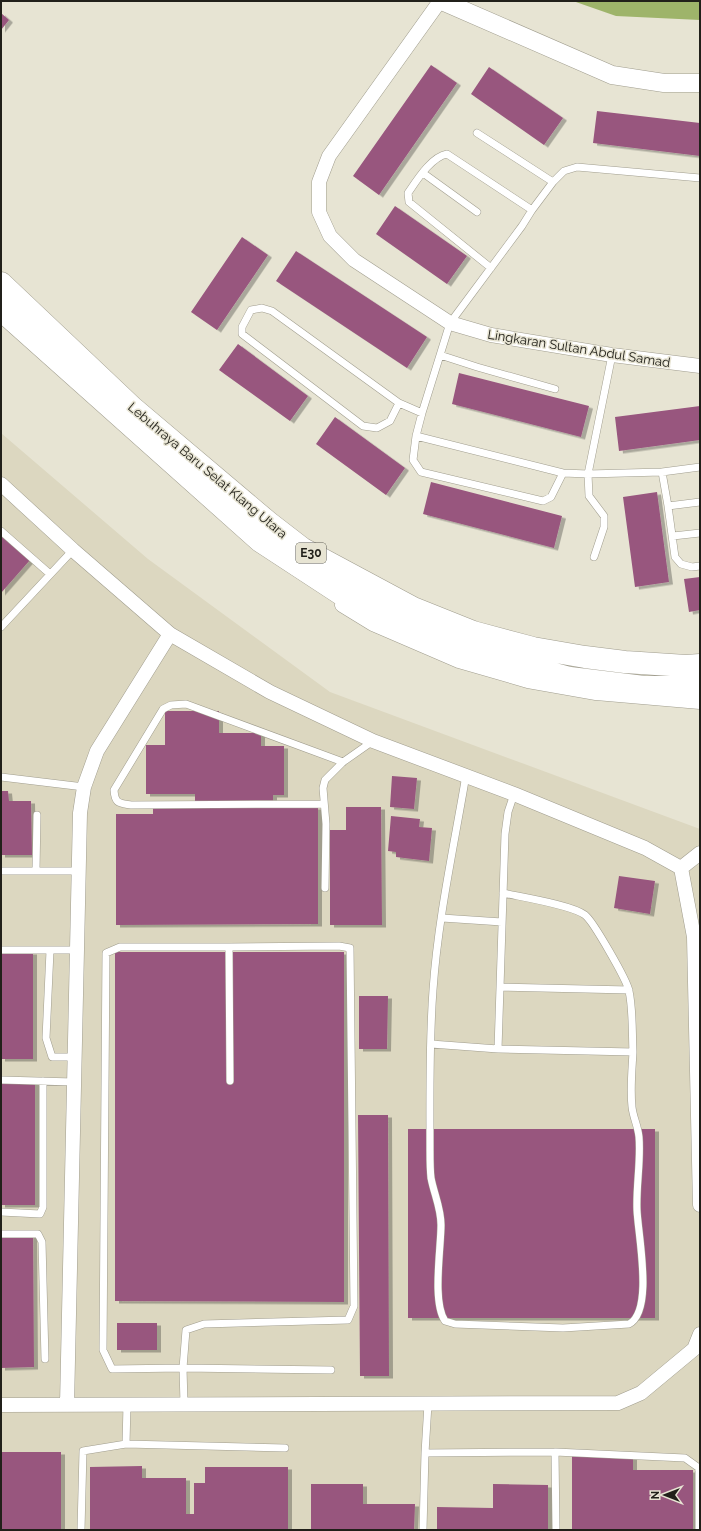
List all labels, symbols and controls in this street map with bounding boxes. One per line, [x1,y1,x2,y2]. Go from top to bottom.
street label: Lingkaran Sultan Abdul Samad [487,327,671,370]
street label: Lebuhraya Baru Selat Klang Utara [125,399,290,541]
road number: E30 [296,543,326,563]
north arrow [645,1475,685,1515]
text: N [649,1491,662,1499]

